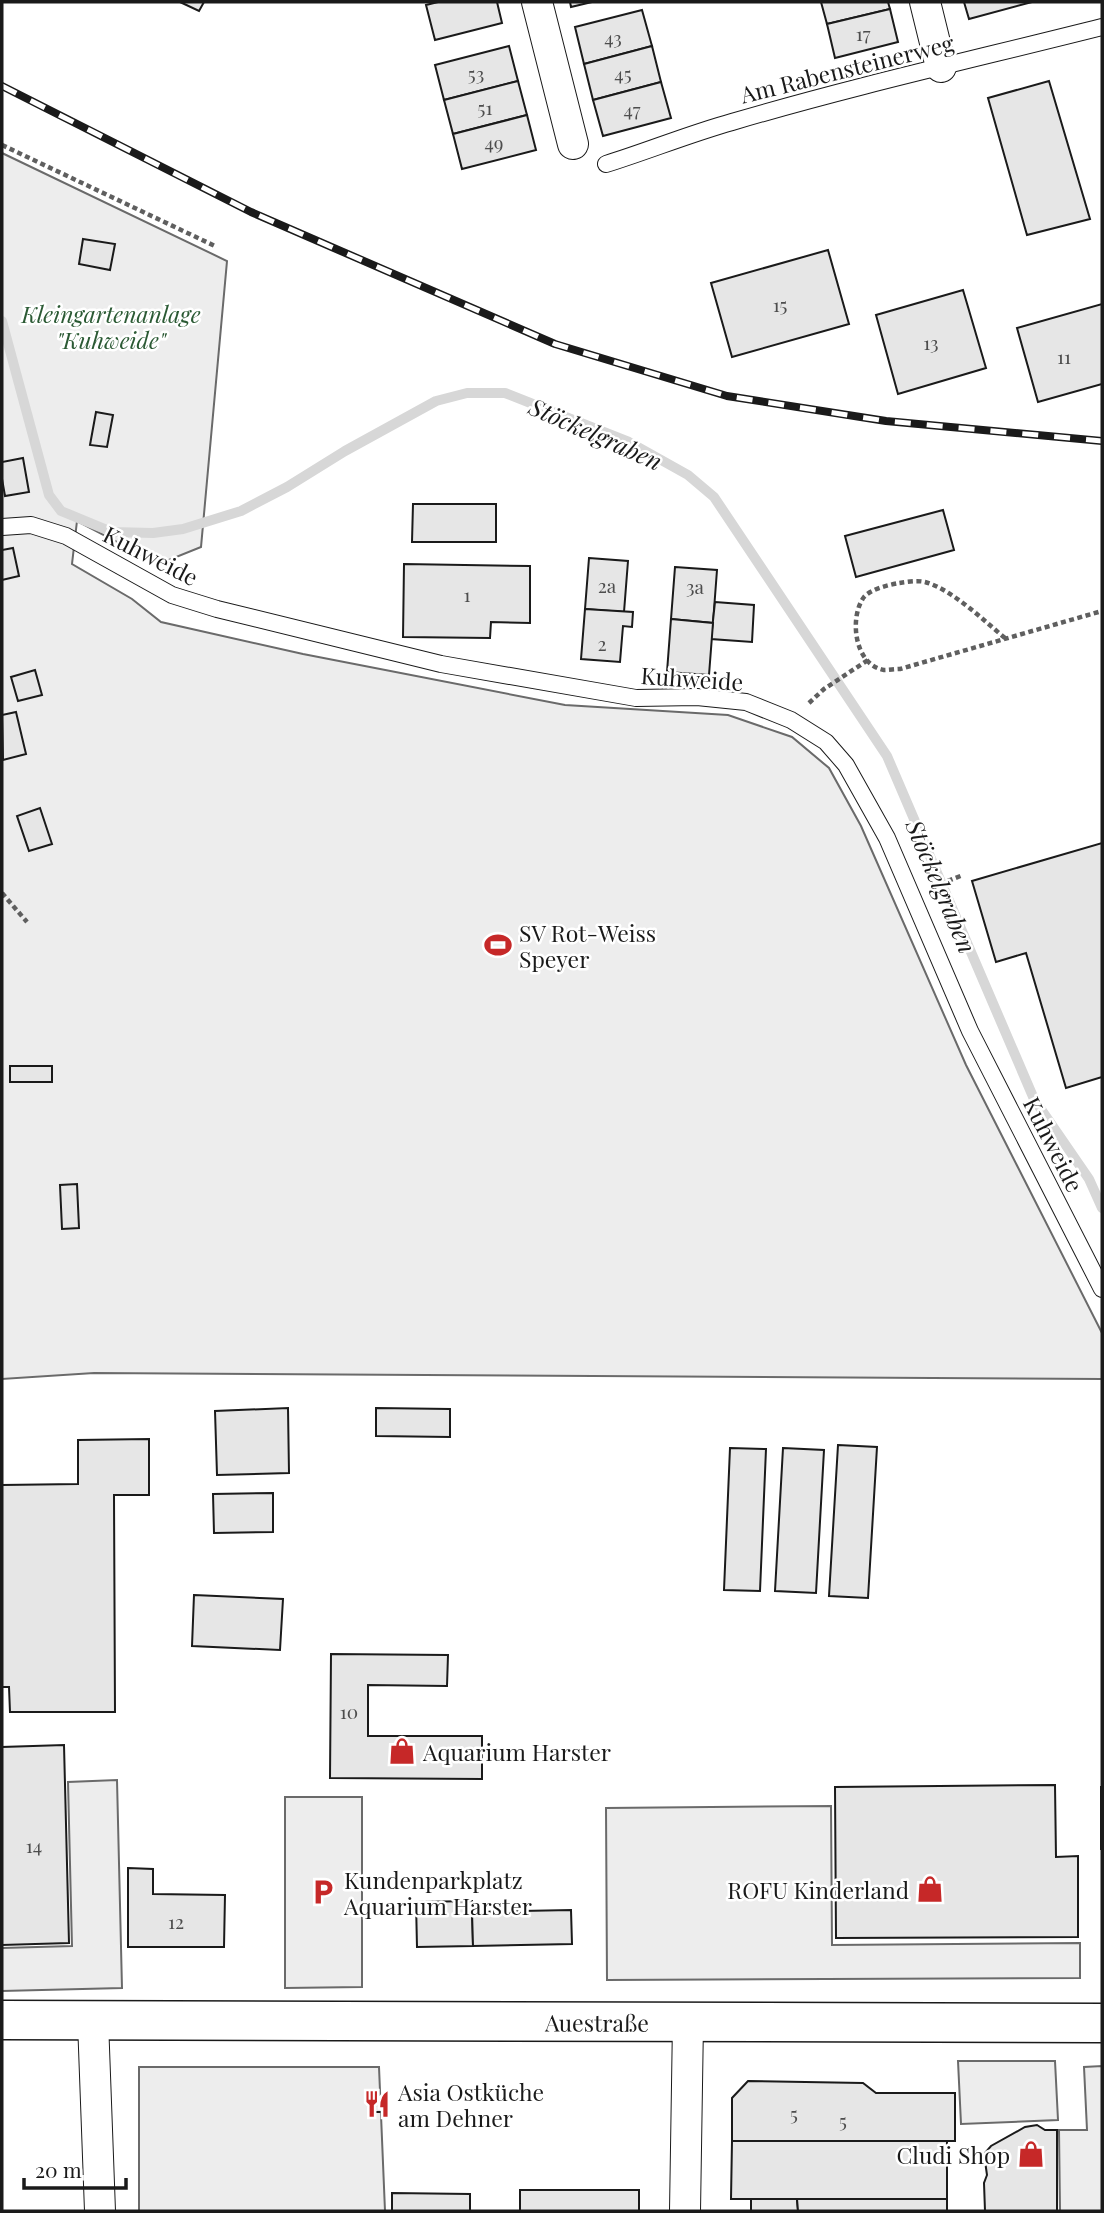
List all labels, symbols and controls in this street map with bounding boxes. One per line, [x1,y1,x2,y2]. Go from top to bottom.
house number: 17 [856,20,871,46]
house number: 43 [604,24,622,50]
street label: Am Rabensteinerweg [736,26,957,110]
house number: 53 [468,60,484,86]
house number: 45 [614,60,632,86]
house number: 51 [478,94,492,120]
house number: 47 [624,96,641,122]
house number: 49 [484,129,504,155]
house number: 15 [773,291,787,317]
park label: Kleingartenanlage "Kuhweide" [20,298,201,355]
house number: 13 [923,329,939,355]
house number: 11 [1057,343,1071,369]
water label: Stöckelgraben [524,389,667,477]
street label: Kuhweide [98,518,204,592]
house number: 2a [598,572,617,598]
house number: 3a [686,573,705,599]
house number: 1 [463,581,471,607]
house number: 2 [597,630,607,656]
street label: Kuhweide [640,659,744,697]
water label: Stöckelgraben [899,813,984,958]
place label: SV Rot-Weiss Speyer [519,917,656,974]
sports icon: SV Rot-Weiss Speyer [483,930,513,960]
street label: Kuhweide [1017,1091,1091,1197]
house number: 10 [340,1698,358,1724]
shop icon: Aquarium Harster [387,1736,417,1766]
place label: Aquarium Harster [422,1736,611,1767]
house number: 14 [26,1832,42,1858]
place label: Kundenparkplatz Aquarium Harster [343,1864,532,1921]
place label: ROFU Kinderland [727,1874,909,1905]
shop icon: ROFU Kinderland [915,1874,945,1904]
parking icon: Kundenparkplatz Aquarium Harster [308,1877,338,1907]
house number: 12 [168,1908,184,1934]
street label: Auestraße [544,2006,649,2037]
place label: Asia Ostküche am Dehner [397,2076,544,2133]
restaurant icon: Asia Ostküche am Dehner [362,2089,392,2119]
house number: 5 [790,2100,798,2126]
house number: 5 [839,2107,847,2133]
place label: Cludi Shop [896,2139,1010,2170]
shop icon: Cludi Shop [1016,2139,1046,2169]
scale bar [24,2146,126,2190]
text: 20 m [35,2155,82,2183]

